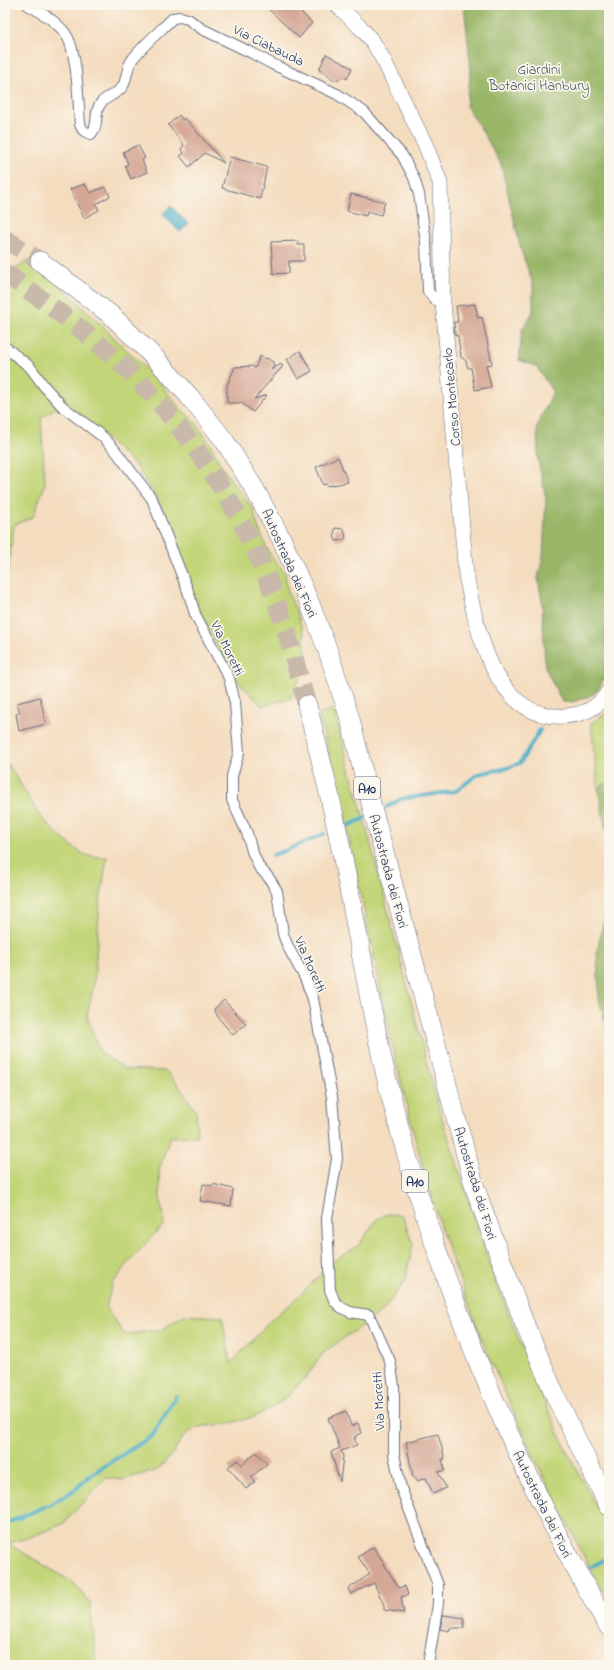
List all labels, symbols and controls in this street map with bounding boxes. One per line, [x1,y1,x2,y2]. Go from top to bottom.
street label: Via Ciabauda [228,20,308,73]
park label: Giardini Botanici Hanbury [488,60,590,98]
street label: Corso Montecarlo [438,347,467,447]
street label: Autostrada dei Fiori [255,506,322,621]
street label: Via Moretti [204,617,249,680]
road number: A10 [354,777,380,799]
street label: Autostrada dei Fiori [362,812,413,931]
street label: Via Moretti [288,932,331,996]
street label: Autostrada dei Fiori [447,1124,502,1243]
road number: A10 [402,1170,428,1192]
street label: Via Moretti [367,1371,392,1432]
street label: Autostrada dei Fiori [507,1447,577,1562]

